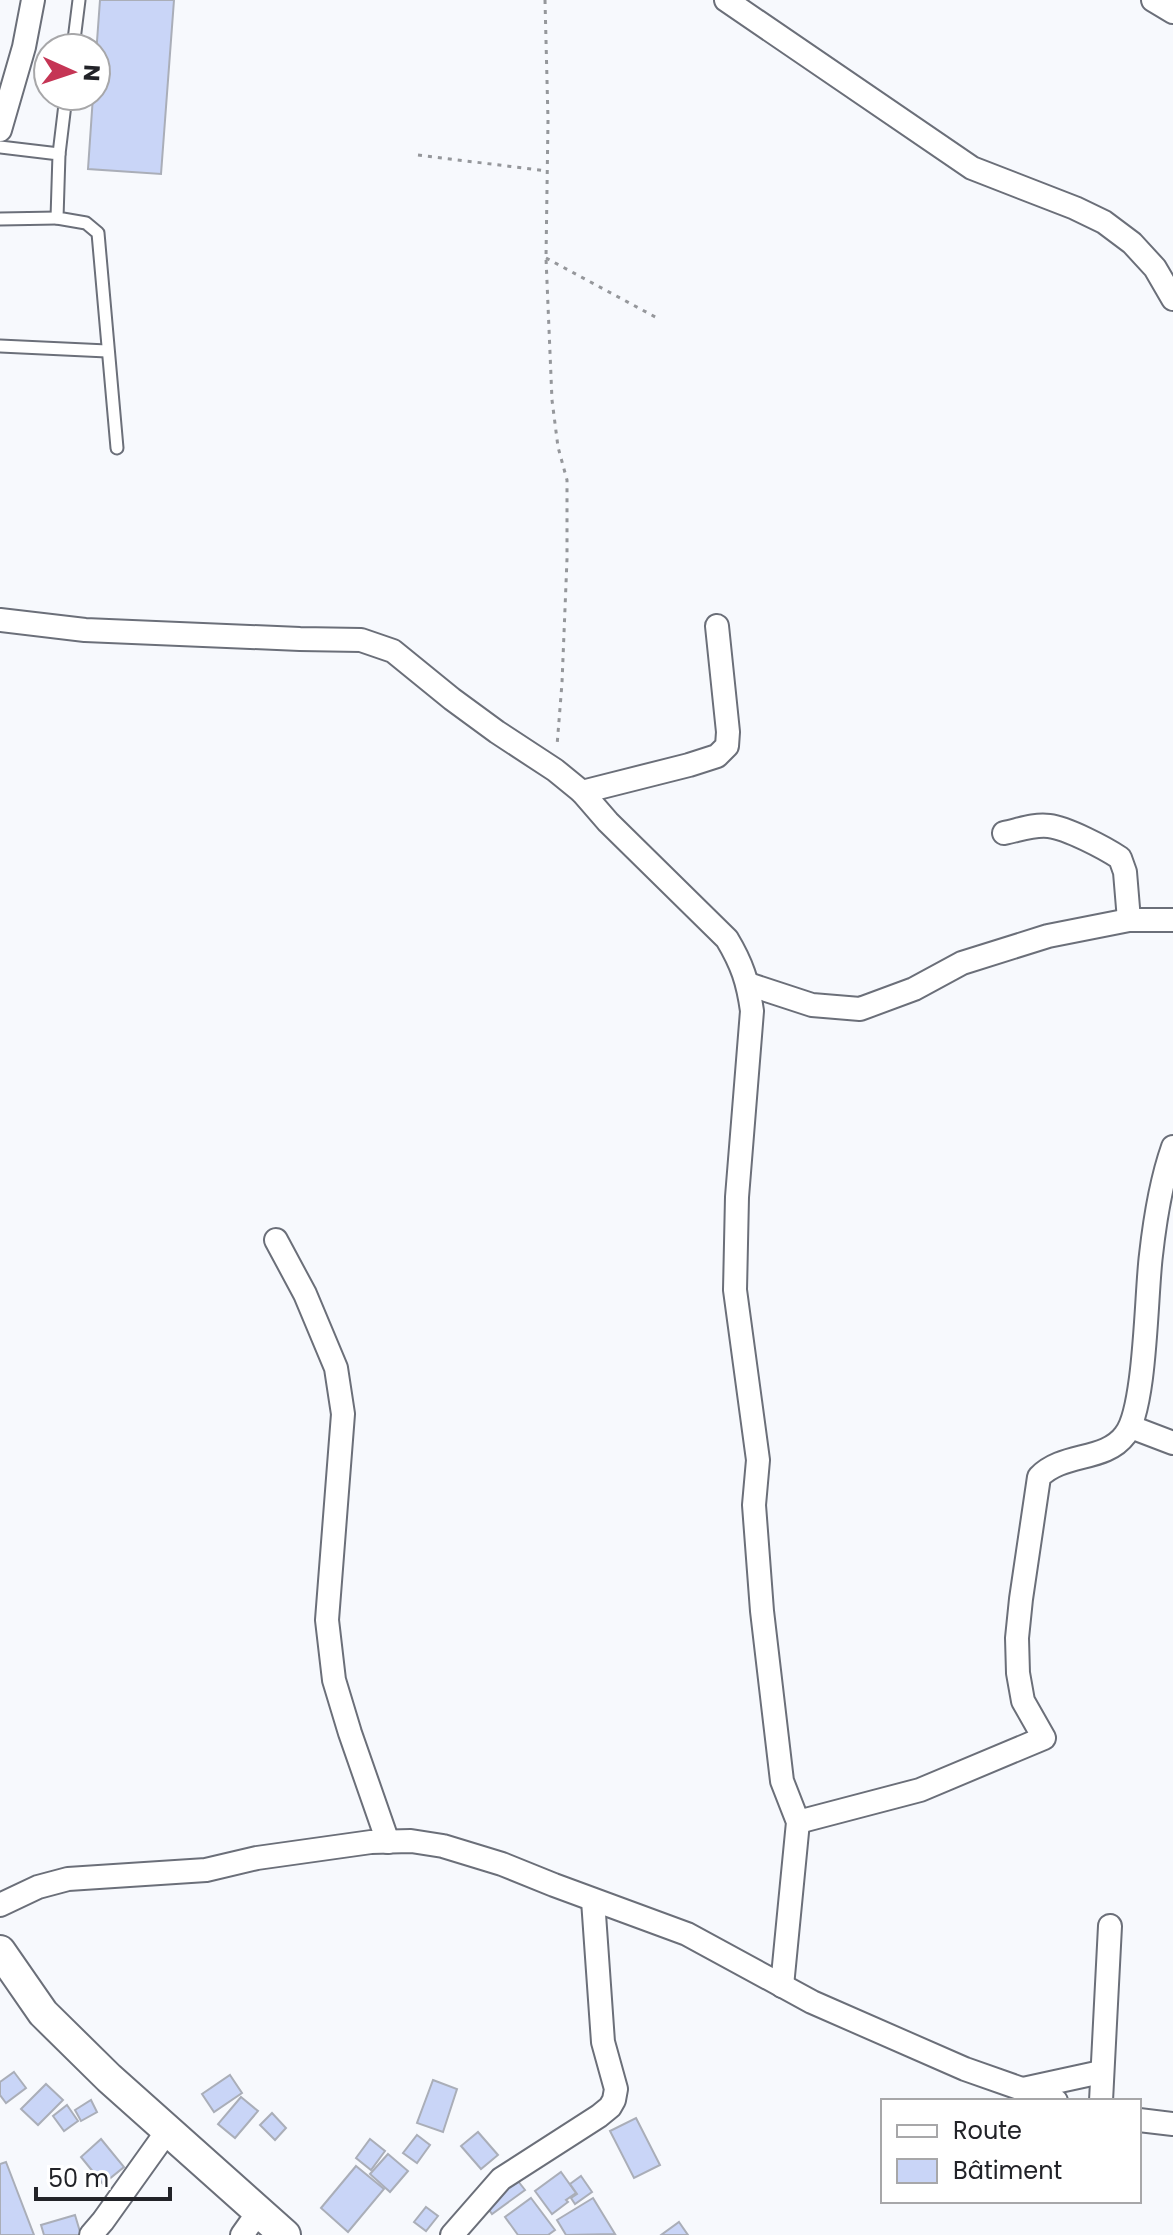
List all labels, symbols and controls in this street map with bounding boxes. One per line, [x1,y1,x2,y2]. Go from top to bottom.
north arrow [32,32,112,112]
text: N [76,64,107,82]
legend [881,2099,1141,2203]
text: Route [953,2114,1022,2147]
scale bar [36,2151,170,2201]
text: Bâtiment [953,2154,1062,2187]
text: 50 m [48,2162,109,2195]

